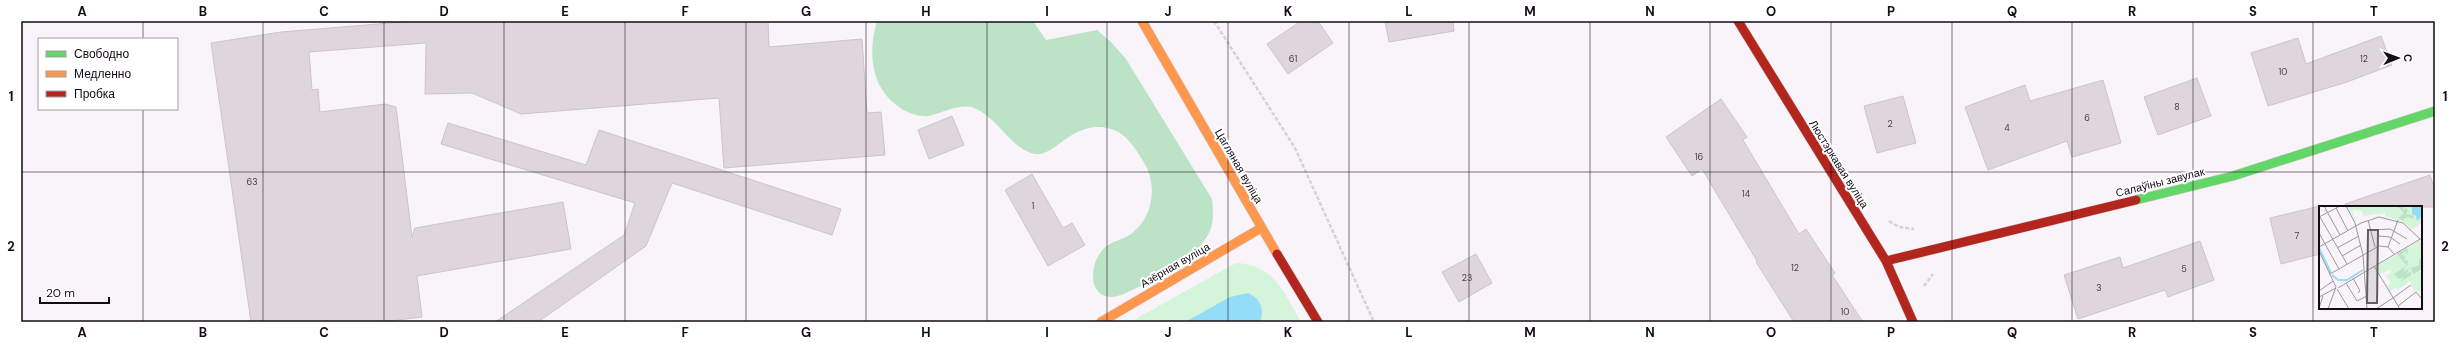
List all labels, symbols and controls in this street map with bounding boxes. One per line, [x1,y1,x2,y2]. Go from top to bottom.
text: A [77,3,87,20]
text: B [199,3,207,20]
text: C [319,3,329,20]
text: D [439,3,449,20]
text: E [561,3,569,20]
text: F [681,3,689,20]
text: G [801,3,811,20]
text: H [921,3,931,20]
text: I [1045,3,1049,20]
text: J [1164,3,1172,20]
text: K [1284,3,1293,20]
text: L [1405,3,1413,20]
text: M [1524,3,1536,20]
text: N [1645,3,1655,20]
text: O [1766,3,1776,20]
text: P [1887,3,1895,20]
text: Q [2007,3,2017,20]
text: R [2128,3,2136,20]
text: S [2249,3,2257,20]
text: T [2370,3,2378,20]
legend [38,38,178,110]
north arrow [2378,38,2418,78]
text: Свободно [74,46,129,62]
house number: 61 [1289,53,1297,65]
house number: 12 [2360,53,2368,65]
text: С [2401,54,2415,62]
text: Медленно [74,66,131,82]
house number: 10 [2279,66,2287,78]
text: Пробка [74,86,115,102]
text: 1 [9,88,13,105]
text: 1 [2443,88,2447,105]
house number: 8 [2174,101,2180,113]
house number: 6 [2084,112,2090,124]
street label: Люстэркавая вуліца [1806,117,1872,212]
house number: 2 [1887,118,1893,130]
house number: 4 [2004,122,2010,134]
street label: Цагляная вуліца [1212,126,1266,207]
house number: 16 [1695,151,1704,163]
street label: Салаўіны завулак [2114,164,2206,200]
house number: 63 [247,176,257,188]
house number: 14 [1742,188,1751,200]
house number: 1 [1032,200,1035,212]
inset map [2319,206,2422,309]
house number: 7 [2295,230,2300,242]
text: 2 [7,238,15,255]
text: 2 [2441,238,2449,255]
street label: Азёрная вуліца [1138,239,1213,291]
house number: 12 [1791,262,1799,274]
house number: 5 [2181,263,2187,275]
house number: 23 [1462,272,1472,284]
scale bar [40,279,109,305]
house number: 3 [2096,282,2102,294]
text: 20 m [46,285,75,301]
house number: 10 [1841,306,1849,318]
text: A [77,324,87,341]
text: B [199,324,207,341]
text: C [319,324,329,341]
text: D [439,324,449,341]
text: E [561,324,569,341]
text: F [681,324,689,341]
text: G [801,324,811,341]
text: H [921,324,931,341]
text: I [1045,324,1049,341]
text: J [1164,324,1172,341]
text: K [1284,324,1293,341]
text: L [1405,324,1413,341]
text: M [1524,324,1536,341]
text: N [1645,324,1655,341]
text: O [1766,324,1776,341]
text: P [1887,324,1895,341]
text: Q [2007,324,2017,341]
text: R [2128,324,2136,341]
text: S [2249,324,2257,341]
text: T [2370,324,2378,341]

